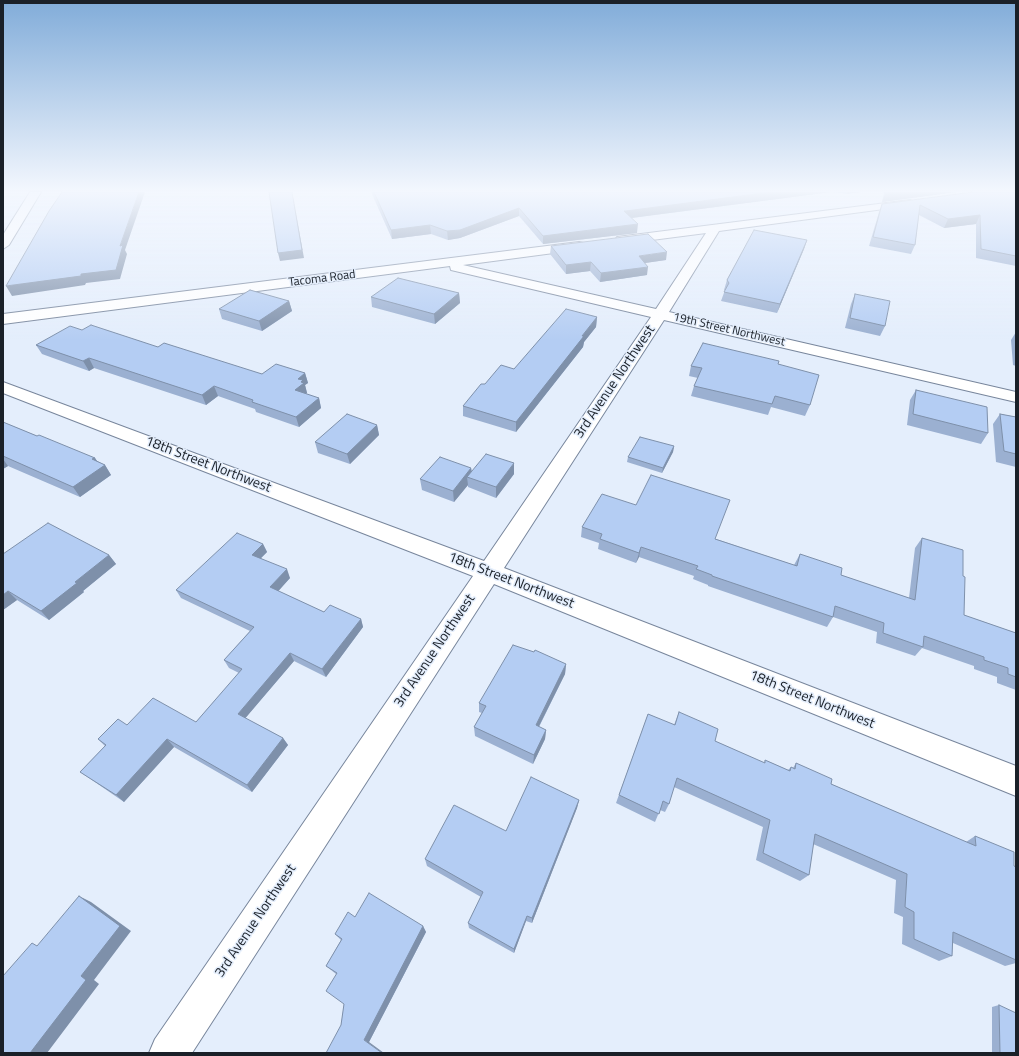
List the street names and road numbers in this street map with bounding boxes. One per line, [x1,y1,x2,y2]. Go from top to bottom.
street label: Tacoma Road [288,268,356,290]
street label: 19th Street Northwest [672,310,786,350]
street label: 3rd Avenue Northwest [571,322,659,442]
street label: 18th Street Northwest [143,433,273,497]
street label: 18th Street Northwest [446,549,576,613]
street label: 3rd Avenue Northwest [391,591,479,711]
street label: 18th Street Northwest [747,667,877,733]
street label: 3rd Avenue Northwest [212,861,300,981]

